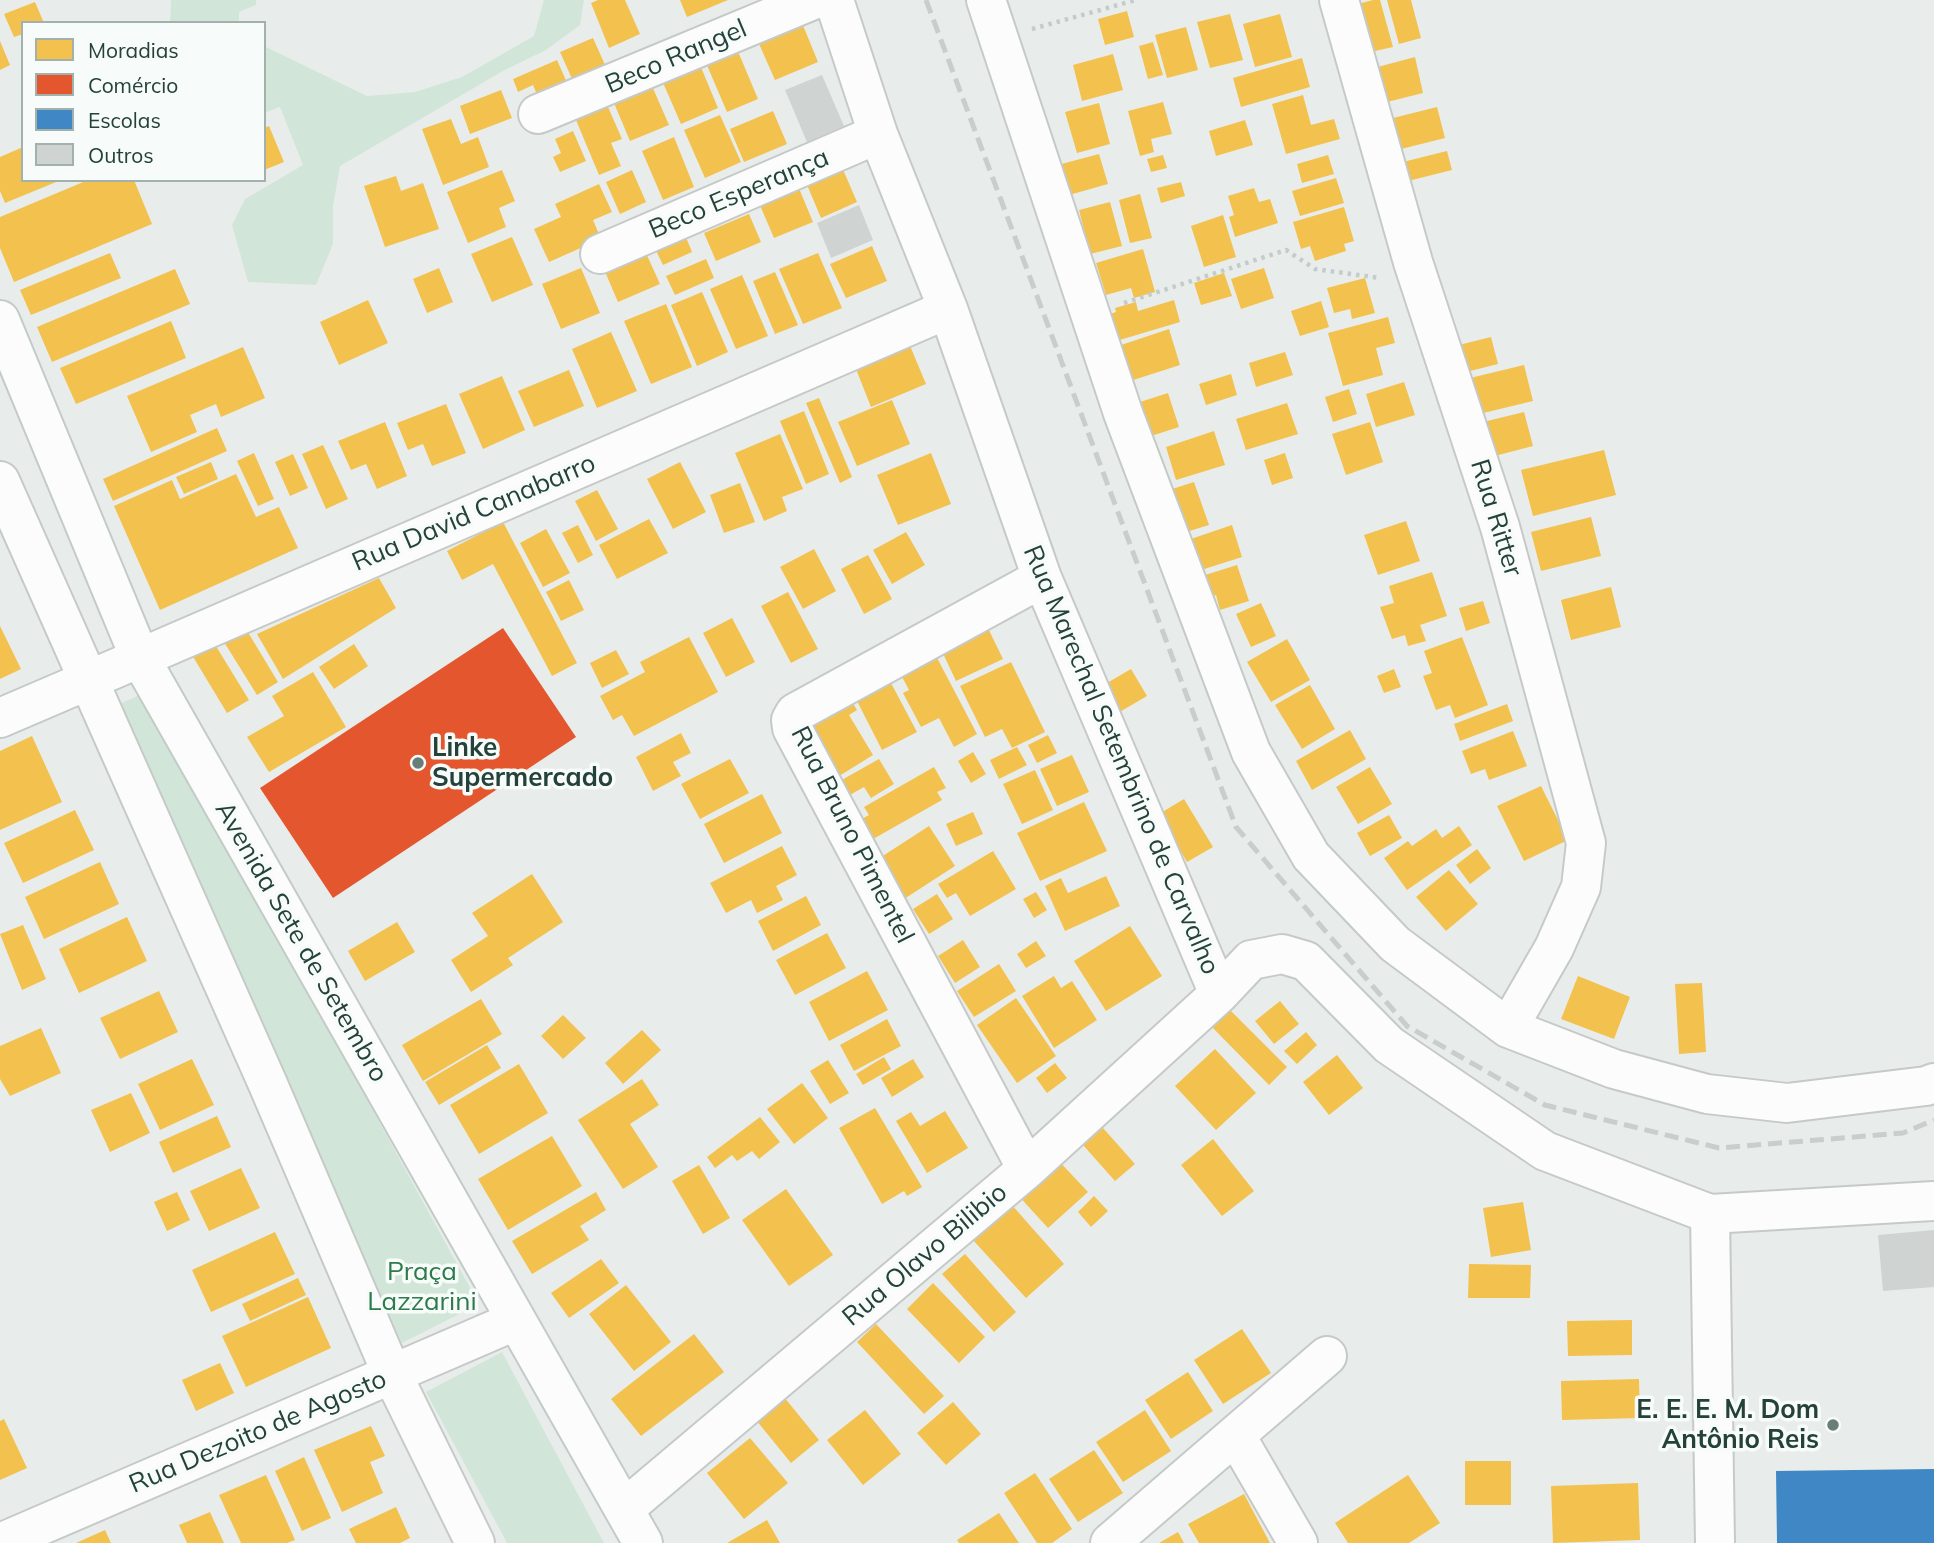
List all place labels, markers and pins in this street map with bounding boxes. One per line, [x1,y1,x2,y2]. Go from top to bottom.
place label: Linke Supermercado [432,732,613,794]
marker: Linke Supermercado [410,755,426,771]
place label: E. E. E. M. Dom Antônio Reis [1636,1394,1819,1456]
marker: E. E. E. M. Dom Antônio Reis [1825,1417,1841,1433]

